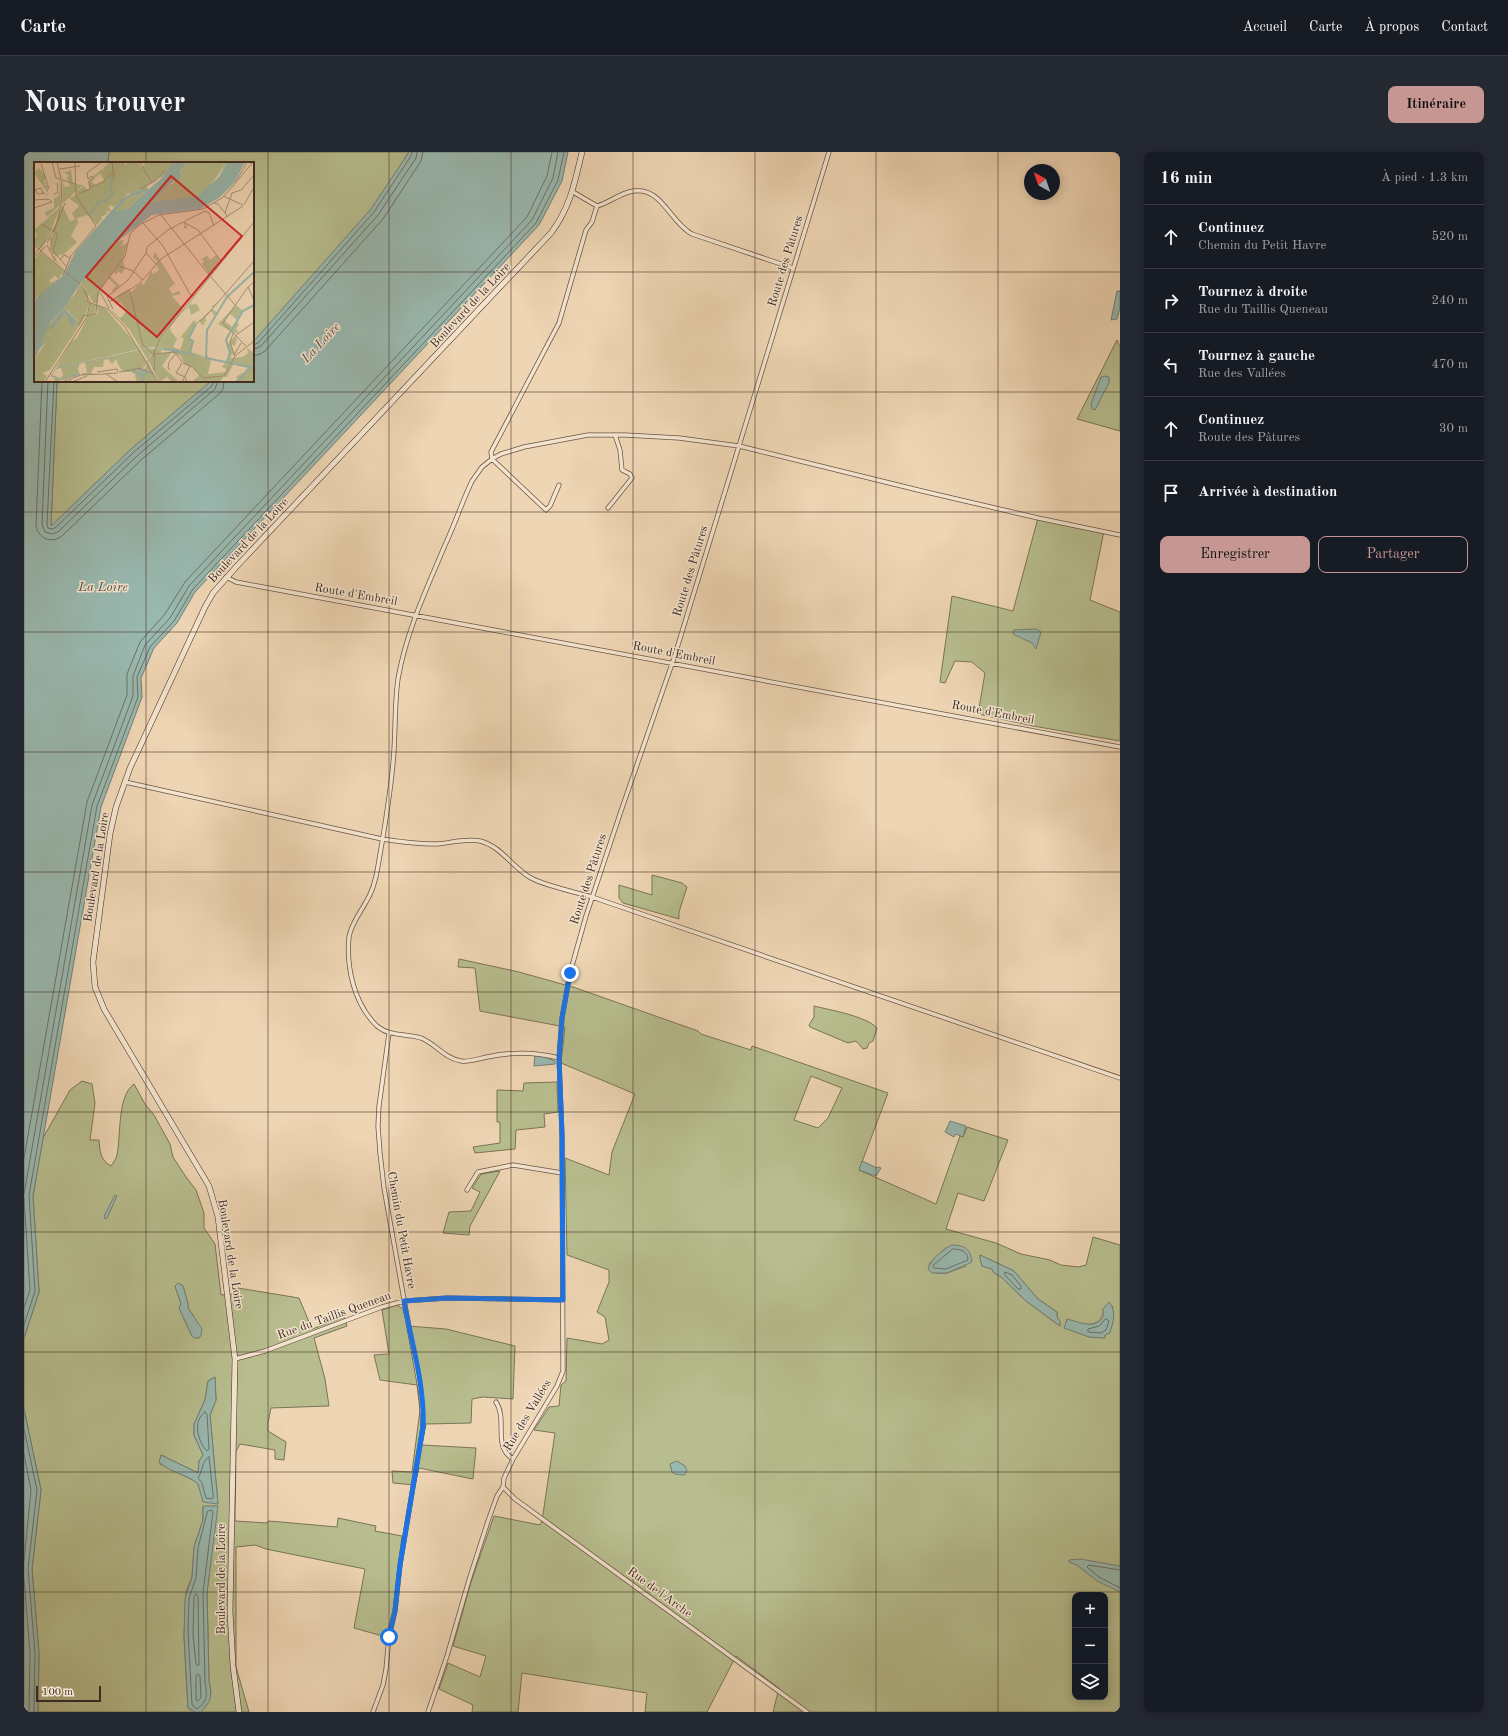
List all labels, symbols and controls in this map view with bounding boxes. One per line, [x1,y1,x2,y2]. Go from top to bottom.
text: Carte [20,18,66,37]
text: Accueil [1243,20,1287,34]
text: Carte [1309,20,1342,34]
text: À propos [1364,20,1419,34]
text: Contact [1441,20,1488,34]
button: Itinéraire [1388,86,1484,123]
text: Nous trouver [24,90,185,118]
inset map [34,162,254,382]
north arrow [1024,164,1060,200]
text: 16 min [1160,170,1213,187]
text: À pied · 1.3 km [1381,171,1468,184]
street label: Route des Pâtures [766,214,805,308]
text: Continuez [1198,221,1264,236]
icon: ahead [1160,226,1182,248]
text: 520 m [1431,230,1468,243]
text: Chemin du Petit Havre [1198,239,1326,252]
street label: Boulevard de la Loire [428,261,513,350]
text: Tournez à droite [1198,285,1308,300]
icon: right [1160,290,1182,312]
text: 240 m [1431,294,1468,307]
text: Rue du Taillis Queneau [1198,303,1328,316]
water label: La Loire [299,320,343,366]
text: Tournez à gauche [1198,349,1315,364]
icon: left [1160,354,1182,376]
text: 470 m [1431,358,1468,371]
text: Rue des Vallées [1198,367,1286,380]
text: Continuez [1198,413,1264,428]
icon: ahead [1160,418,1182,440]
text: 30 m [1439,422,1468,435]
text: Route des Pâtures [1198,431,1300,444]
icon: arrive [1160,482,1182,504]
text: Arrivée à destination [1198,485,1337,500]
street label: Boulevard de la Loire [206,496,291,585]
street label: Route des Pâtures [671,524,710,618]
button: Enregistrer [1160,536,1310,573]
button: Partager [1318,536,1468,573]
water label: La Loire [77,581,128,594]
street label: Route d'Embreil [313,582,398,608]
street label: Route d'Embreil [631,640,716,668]
street label: Route d'Embreil [950,699,1035,727]
street label: Boulevard de la Loire [82,811,112,923]
street label: Route des Pâtures [569,833,609,926]
route end [561,964,579,982]
street label: Chemin du Petit Havre [385,1171,417,1290]
street label: Boulevard de la Loire [215,1198,245,1310]
street label: Rue du Taillis Queneau [276,1290,393,1342]
street label: Rue des Vallées [502,1378,554,1453]
street label: Boulevard de la Loire [216,1523,228,1635]
street label: Rue de l'Arche [625,1565,694,1620]
map controls [1072,1592,1108,1700]
button: + [1072,1592,1108,1628]
route start [380,1628,398,1646]
button: − [1072,1628,1108,1664]
button: layers [1072,1664,1108,1700]
scale bar [36,1684,101,1703]
text: 100 m [42,1687,73,1698]

